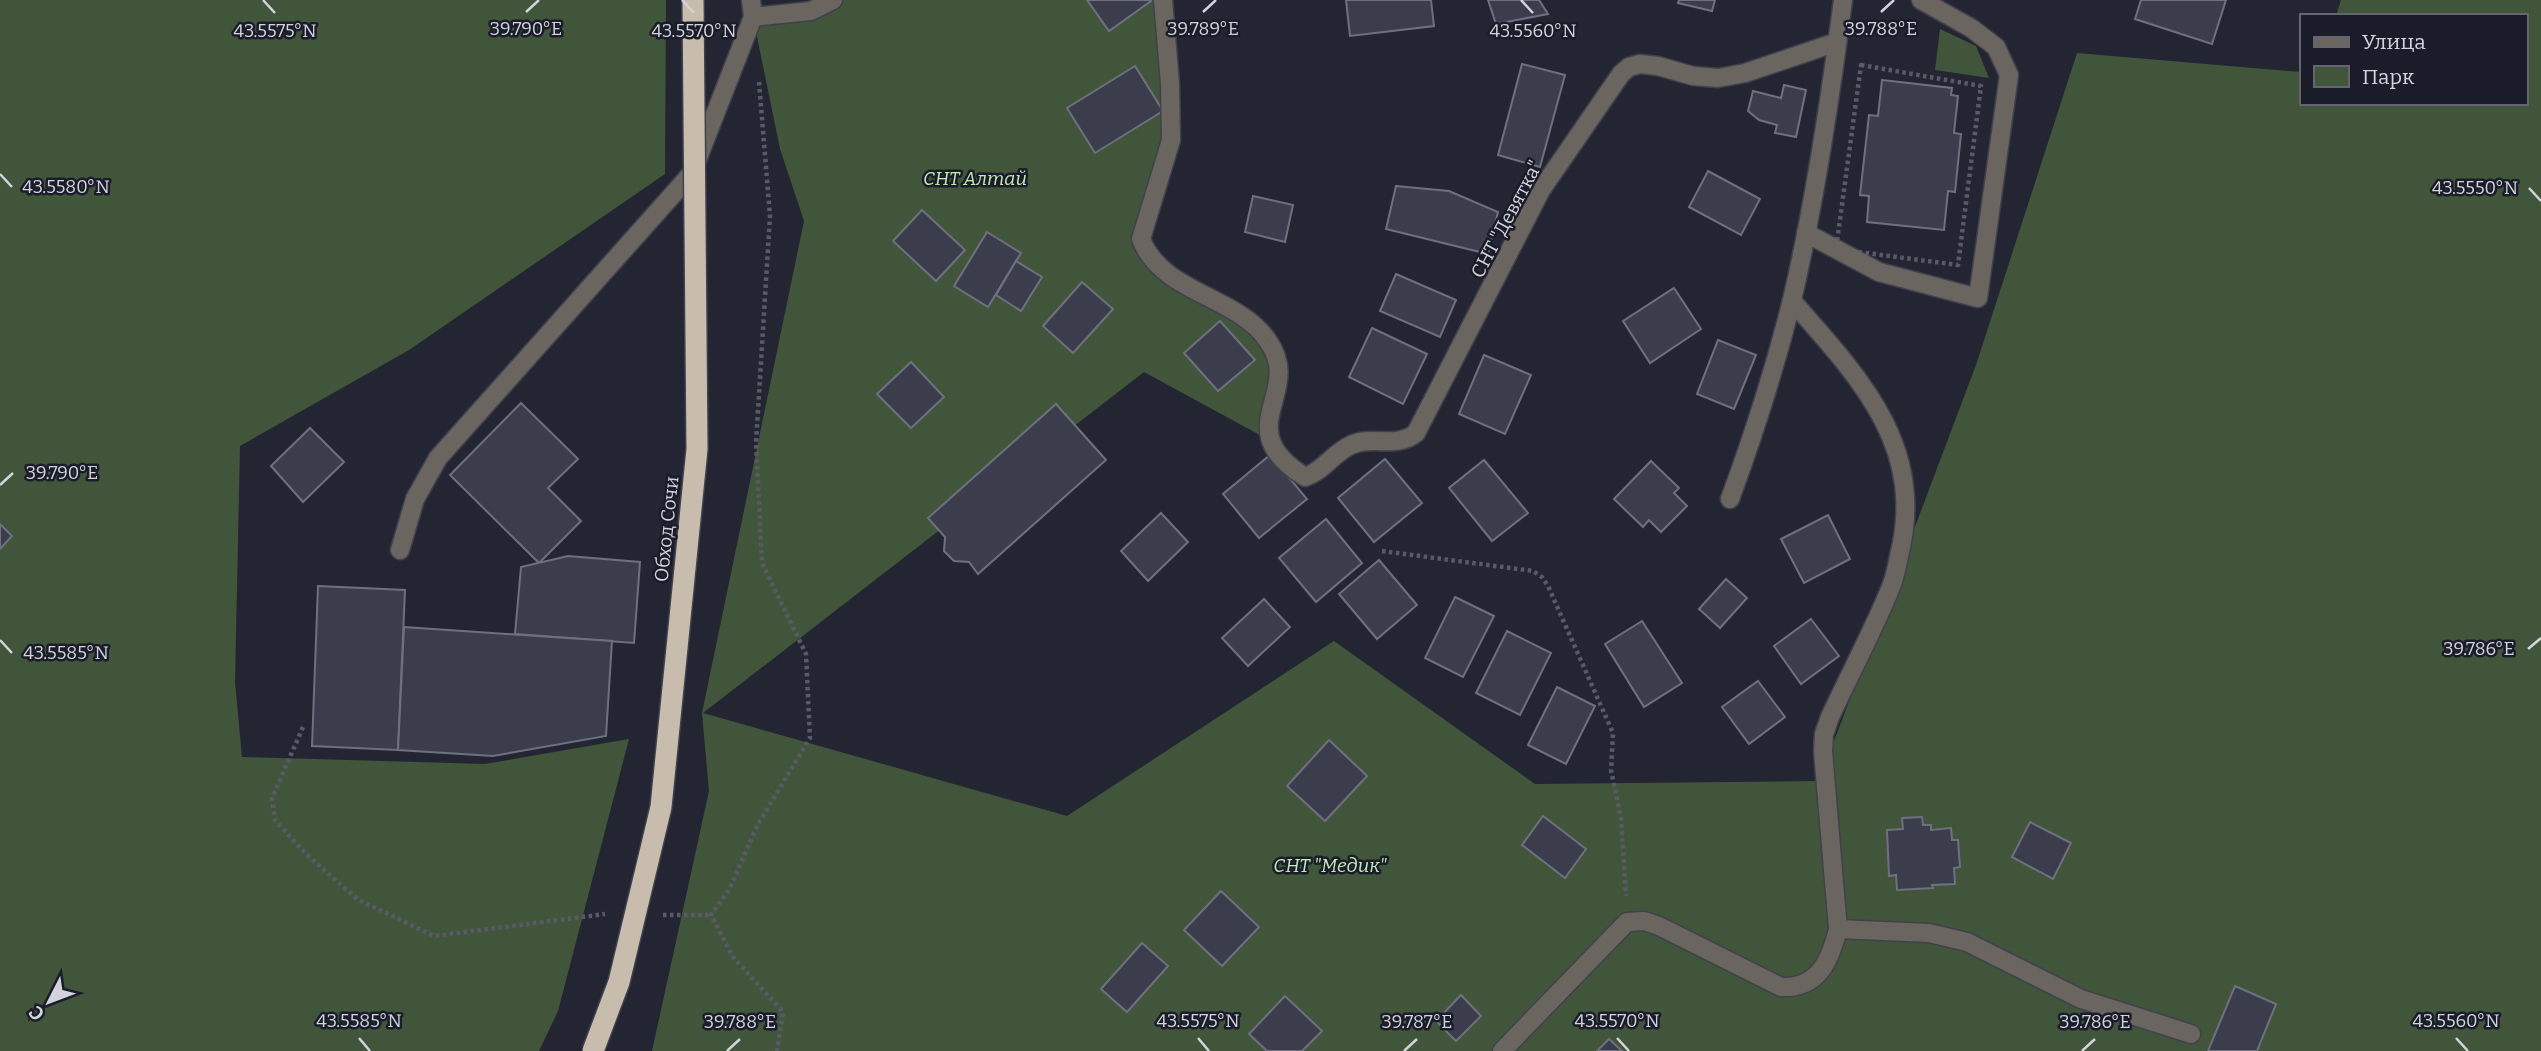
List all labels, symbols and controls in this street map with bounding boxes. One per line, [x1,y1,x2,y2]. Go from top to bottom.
legend [2300,14,2527,105]
text: 39.790°E [490,18,562,40]
text: 39.789°E [1167,18,1239,40]
text: 39.788°E [1845,18,1917,40]
text: 43.5575°N [234,20,316,42]
text: 43.5570°N [652,20,736,42]
text: 43.5560°N [1489,20,1577,42]
text: Улица [2362,29,2426,55]
text: Парк [2362,64,2415,90]
street label: СНТ "Девятка" [1466,157,1547,282]
park label: СНТ Алтай [923,167,1027,190]
text: 43.5580°N [22,176,110,198]
text: 43.5550°N [2432,177,2518,199]
text: 39.790°E [26,462,98,484]
street label: Обход Сочи [650,475,683,583]
text: 39.786°E [2443,638,2515,660]
text: 43.5585°N [23,642,109,664]
park label: СНТ "Медик" [1273,854,1388,877]
north arrow [14,967,84,1037]
text: С [24,1001,49,1025]
text: 43.5585°N [316,1010,402,1032]
text: 43.5575°N [1157,1010,1239,1032]
text: 43.5570°N [1575,1010,1659,1032]
text: 43.5560°N [2412,1010,2500,1032]
text: 39.788°E [704,1011,776,1033]
text: 39.787°E [1381,1011,1453,1033]
text: 39.786°E [2059,1011,2131,1033]

